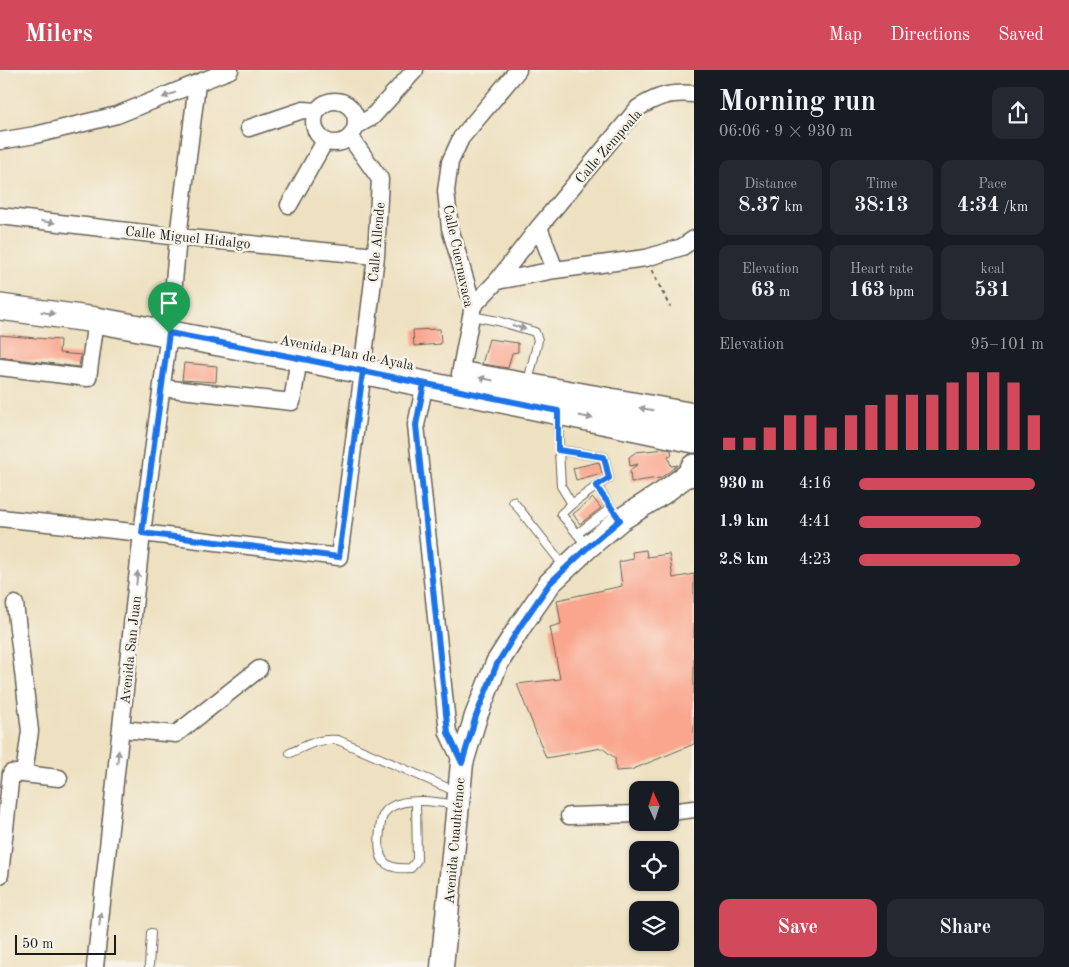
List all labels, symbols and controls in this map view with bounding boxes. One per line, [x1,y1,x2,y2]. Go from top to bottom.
text: Milers [25,23,93,47]
text: Map [829,26,862,44]
text: Directions [890,26,970,44]
text: Saved [998,26,1044,44]
button: share [992,87,1044,139]
text: Morning run [719,89,876,117]
one-way arrow [161,91,176,99]
street label: Calle Zempoala [573,107,644,186]
text: 06:06 · 9 × 930 m [719,124,852,140]
text: Distance [744,177,797,191]
text: Time [866,177,897,191]
text: Pace [978,177,1007,191]
text: 8.37 [738,195,781,216]
text: 38:13 [854,195,909,216]
text: 4:34 [957,195,999,216]
text: km [781,200,803,214]
text: /km [999,200,1028,214]
street label: Calle Allende [367,202,387,283]
street label: Calle Cuernavaca [440,204,476,309]
one-way arrow [41,218,57,226]
street label: Calle Miguel Hidalgo [124,224,251,252]
text: Elevation [742,262,799,276]
text: Heart rate [850,262,913,276]
text: kcal [980,262,1005,276]
text: 63 [751,280,775,301]
text: 163 [848,280,885,301]
text: 531 [974,280,1011,301]
pin [148,282,190,333]
text: m [775,285,790,299]
text: bpm [885,285,915,299]
icon: arrive [155,289,183,317]
one-way arrow [41,309,57,317]
one-way arrow [512,323,527,331]
street label: Avenida Plan de Ayala [278,333,415,373]
text: Elevation [719,337,784,353]
text: 95–101 m [970,337,1044,353]
one-way arrow [478,375,494,383]
one-way arrow [637,404,653,412]
one-way arrow [578,413,593,421]
text: 930 m [719,476,764,492]
text: 4:16 [799,476,831,492]
text: 1.9 km [719,514,768,530]
text: 4:41 [799,514,831,530]
text: 2.8 km [719,552,768,568]
text: 4:23 [799,552,831,568]
one-way arrow [133,570,141,586]
street label: Avenida San Juan [118,595,144,705]
one-way arrow [114,749,122,765]
street label: Avenida Cuauhtémoc [442,777,467,905]
north arrow [629,781,679,831]
map controls [629,781,679,951]
button: locate [629,841,679,891]
button: Save [719,899,877,957]
button: Share [887,899,1044,957]
button: layers [629,901,679,951]
one-way arrow [96,910,104,926]
scale bar [15,932,116,955]
text: 50 m [22,937,53,951]

